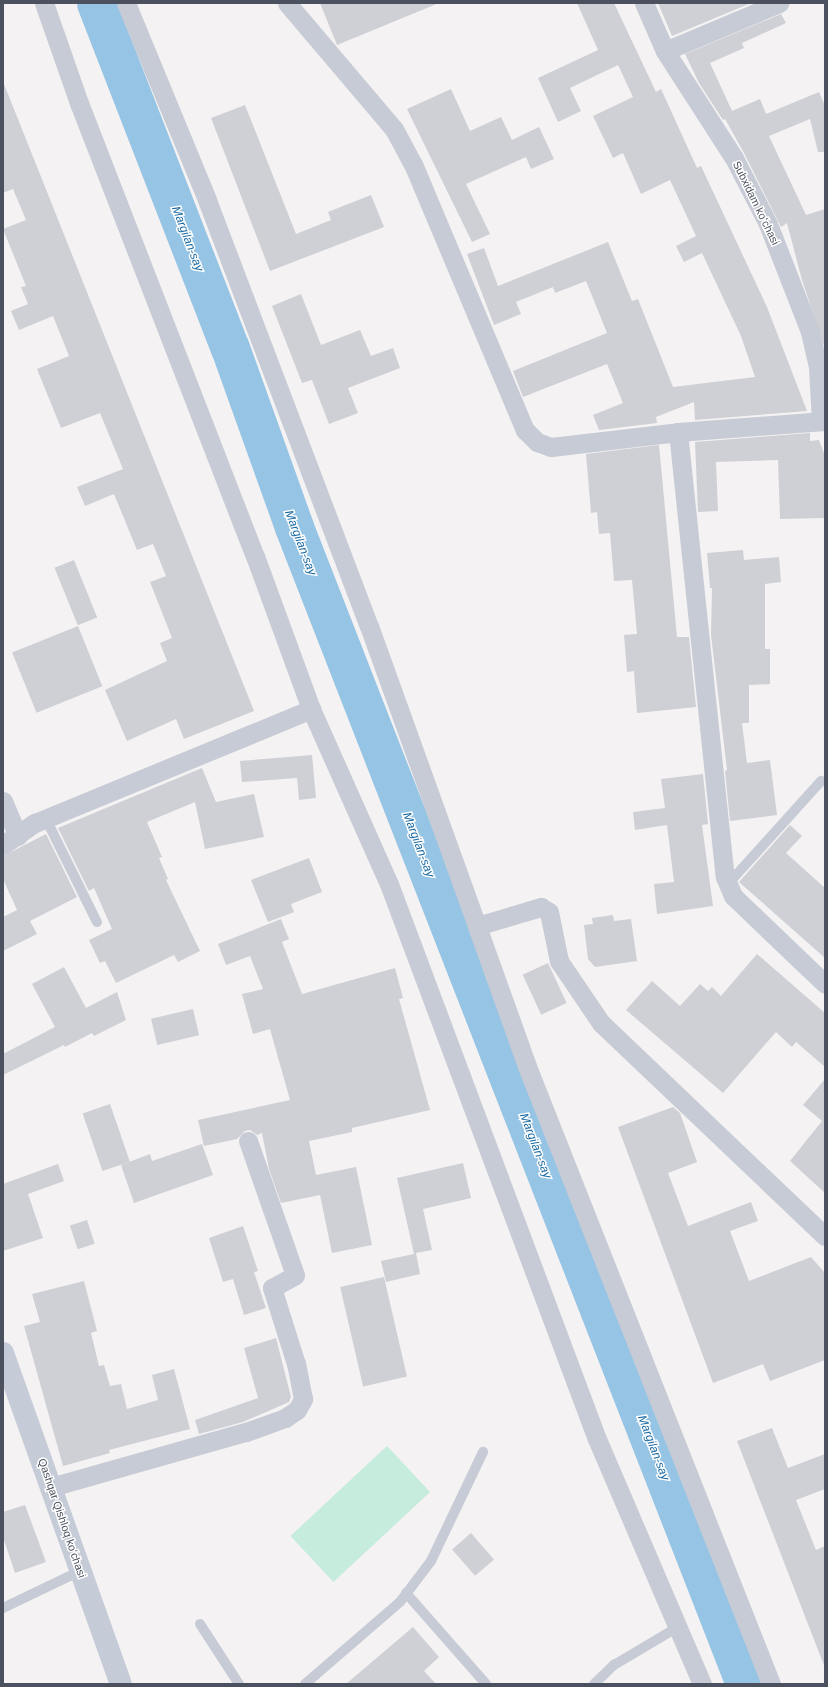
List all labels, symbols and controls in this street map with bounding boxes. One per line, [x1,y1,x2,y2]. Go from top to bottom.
street label: Subxidam koʻchasi [730,159,782,247]
water label: Margilan-say [168,204,206,274]
water label: Margilan-say [281,508,319,578]
water label: Margilan-say [399,810,437,880]
water label: Margilan-say [516,1111,554,1181]
water label: Margilan-say [634,1413,672,1483]
street label: Qashqar Qishloq koʻchasi [35,1457,89,1579]

